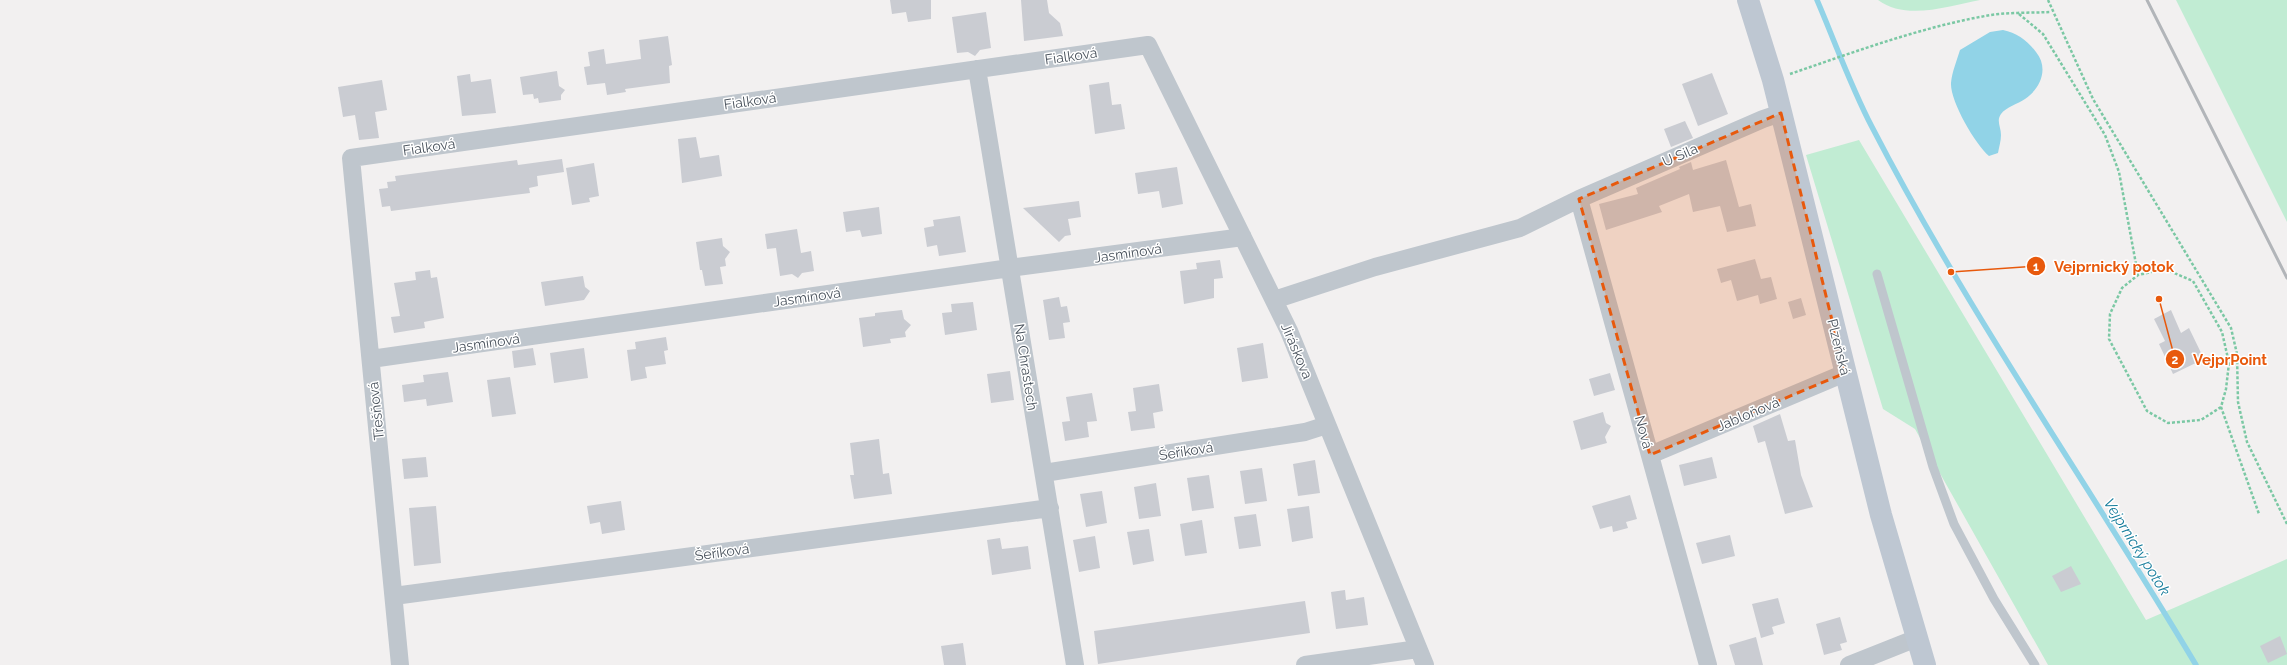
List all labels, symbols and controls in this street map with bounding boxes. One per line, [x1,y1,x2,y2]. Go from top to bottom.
street label: Fialková [1044,44,1098,68]
street label: Fialková [723,89,777,113]
street label: Fialková [402,135,456,159]
street label: U Sila [1660,140,1700,170]
street label: Jasmínová [1093,240,1163,266]
callout: Vejprnický potok [2026,253,2183,280]
text: Vejprnický potok [2054,258,2175,276]
text: 1 [2033,260,2039,274]
street label: Jasmínová [772,284,842,310]
street label: Plzeňská [1824,317,1854,377]
street label: Jiráskova [1278,321,1316,381]
street label: Na Chrastech [1011,322,1041,412]
street label: Jasmínová [451,330,521,356]
callout: VejprPoint [2165,346,2276,373]
text: VejprPoint [2193,351,2267,369]
text: 2 [2172,353,2179,367]
street label: Třešňová [365,381,387,441]
street label: Jabloňová [1714,394,1782,434]
street label: Nová [1632,414,1656,450]
street label: Šeříková [1157,437,1214,463]
water label: Vejprnický potok [2100,495,2174,599]
street label: Šeříková [694,538,750,564]

